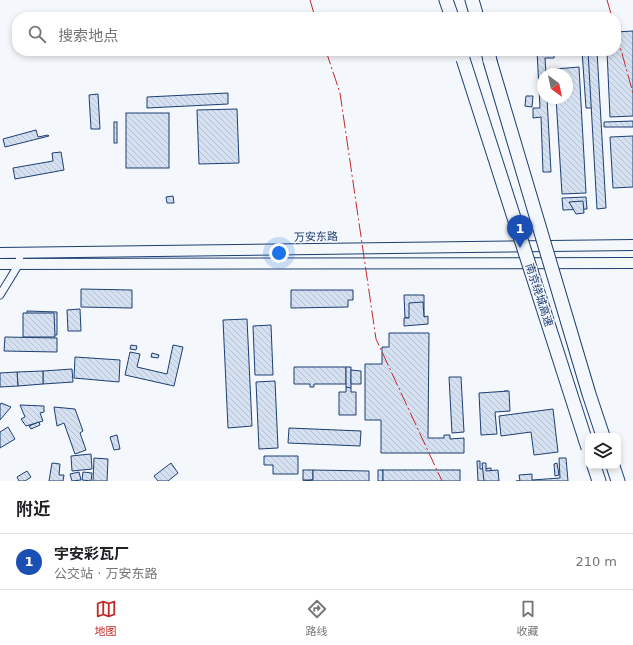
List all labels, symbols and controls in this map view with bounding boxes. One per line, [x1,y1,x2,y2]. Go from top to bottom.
search box [12,12,621,56]
icon: search [26,23,48,45]
text: 搜索地点 [58,27,118,45]
north arrow [537,68,573,104]
pin: 1 [507,215,533,248]
street label: 万安东路 [294,230,338,244]
your location [269,243,289,263]
street label: 南京绕城高速 [523,262,555,328]
map controls [585,433,621,469]
button: layers [585,433,621,469]
text: 附近 [16,499,50,519]
text: 宇安彩瓦厂 [54,545,129,563]
text: 1 [24,554,34,569]
text: 210 m [575,554,617,569]
text: 公交站 · 万安东路 [54,566,157,581]
tab: 地图 [95,598,117,638]
tab: 路线 [306,598,328,638]
tab: 收藏 [517,598,539,638]

